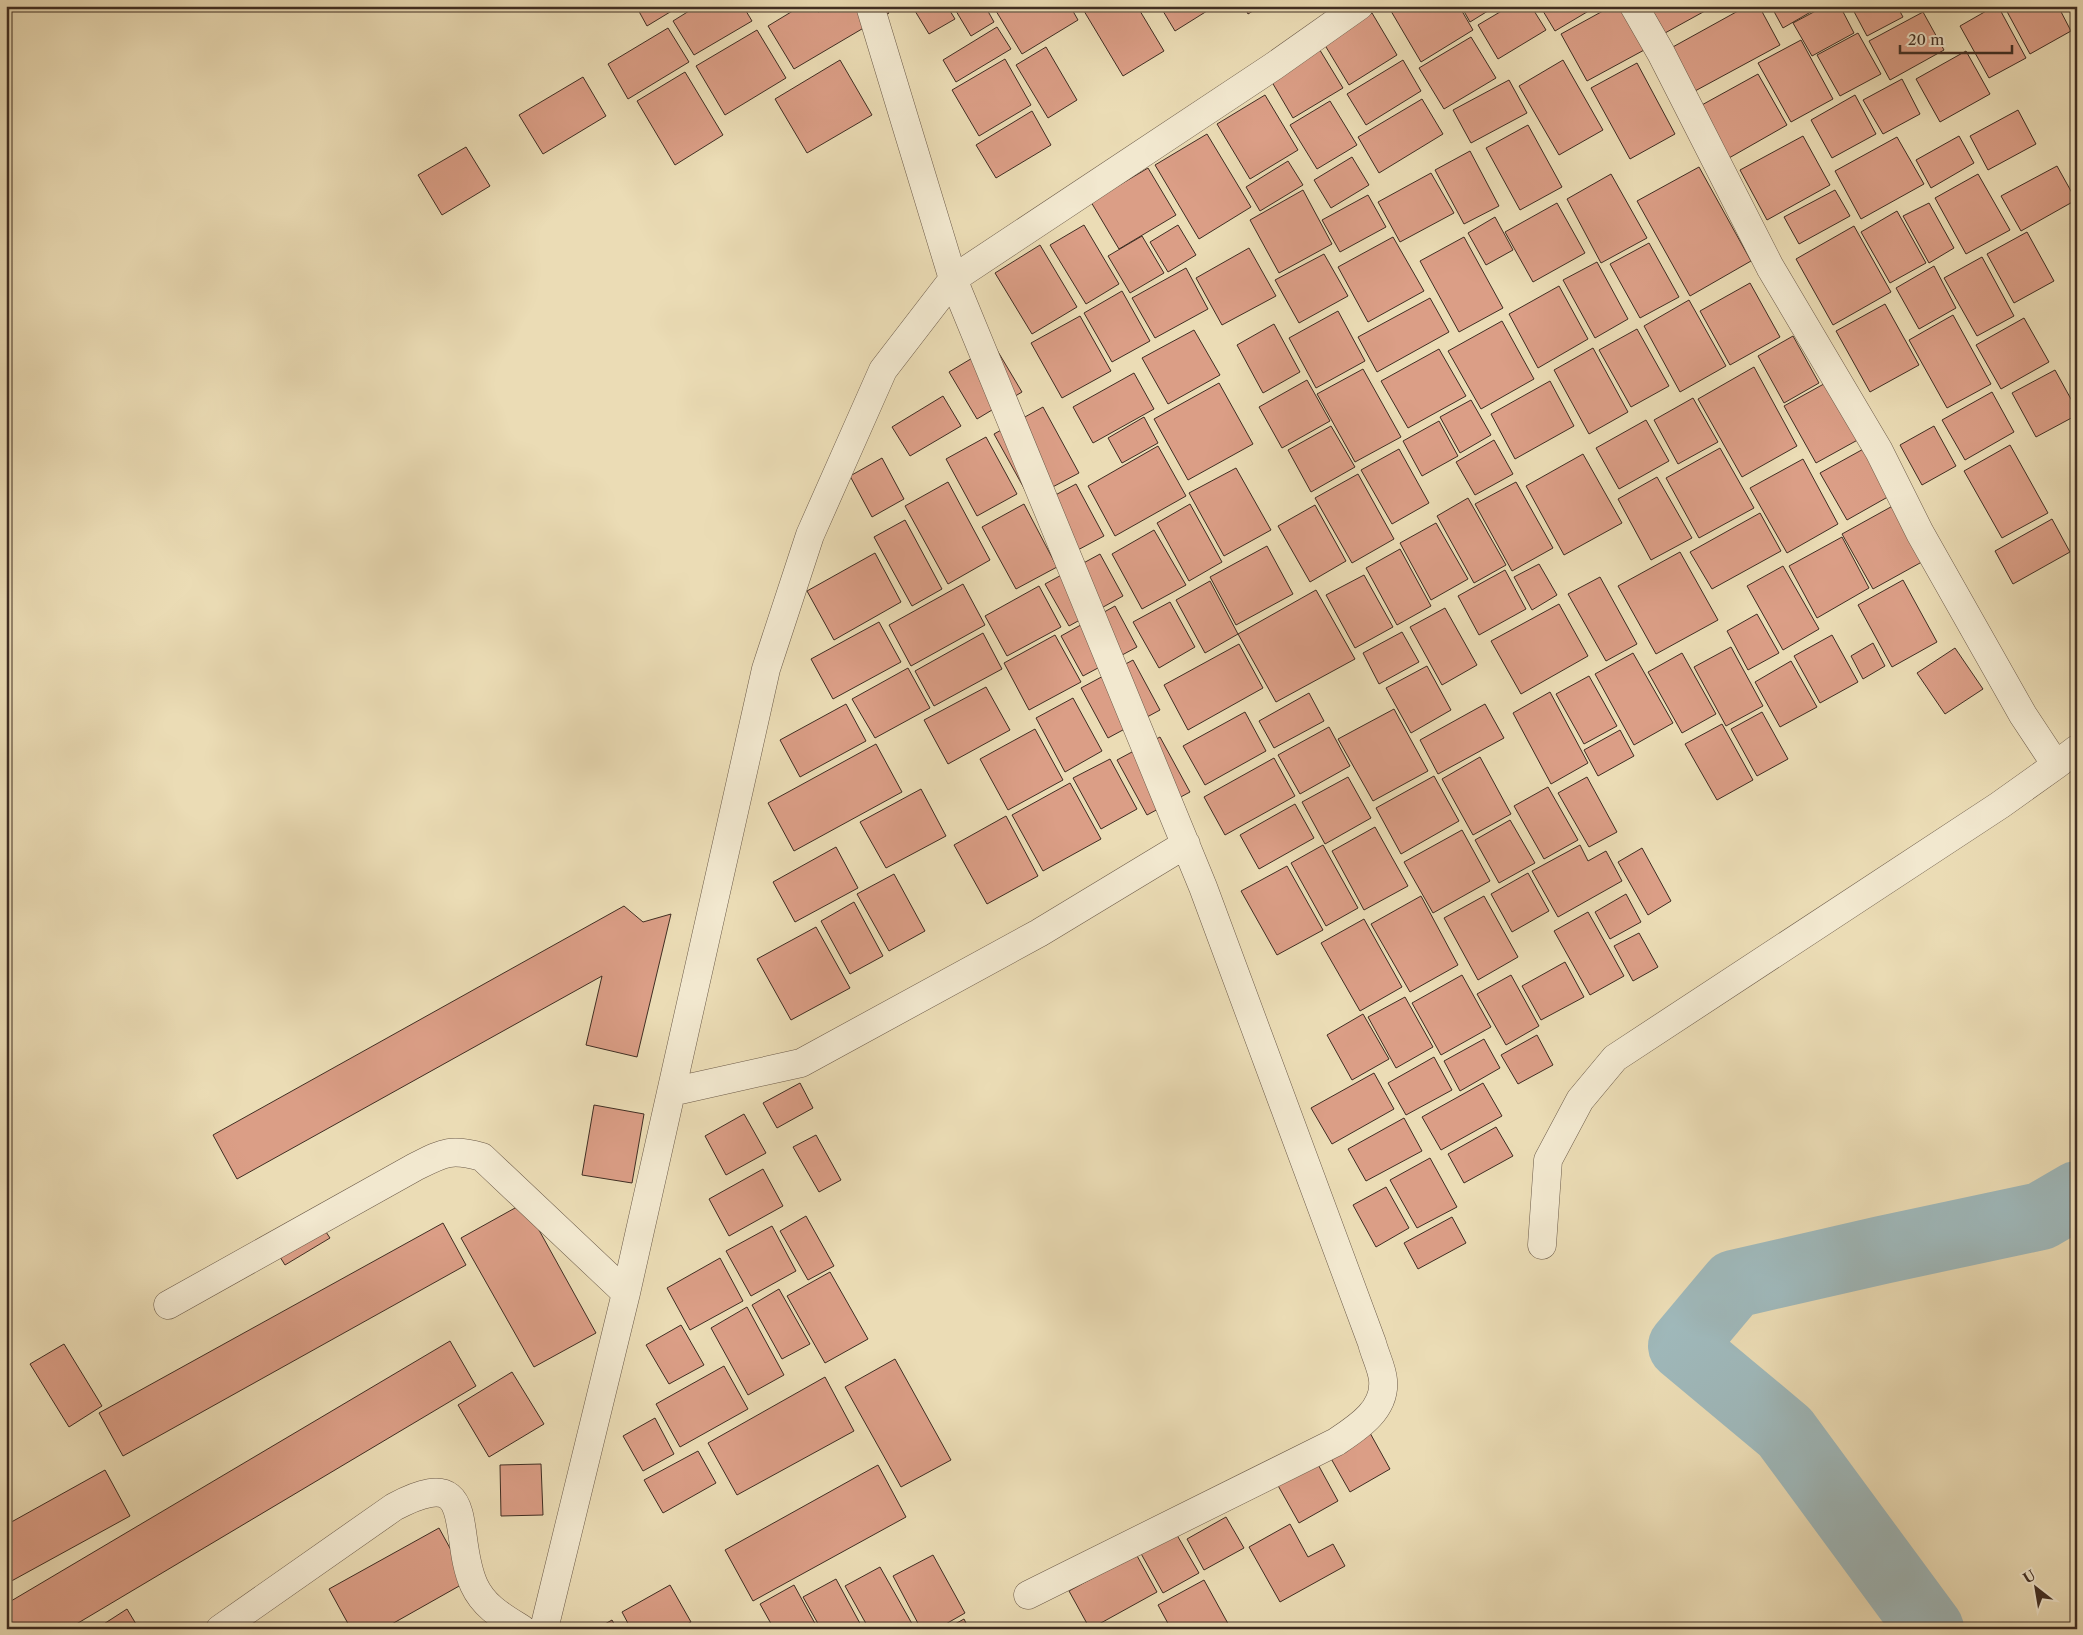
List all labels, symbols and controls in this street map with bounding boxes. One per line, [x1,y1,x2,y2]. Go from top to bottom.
scale bar [1900,22,2013,54]
text: 20 m [1908,30,1944,49]
north arrow [2010,1562,2060,1612]
text: U [2020,1566,2039,1588]

